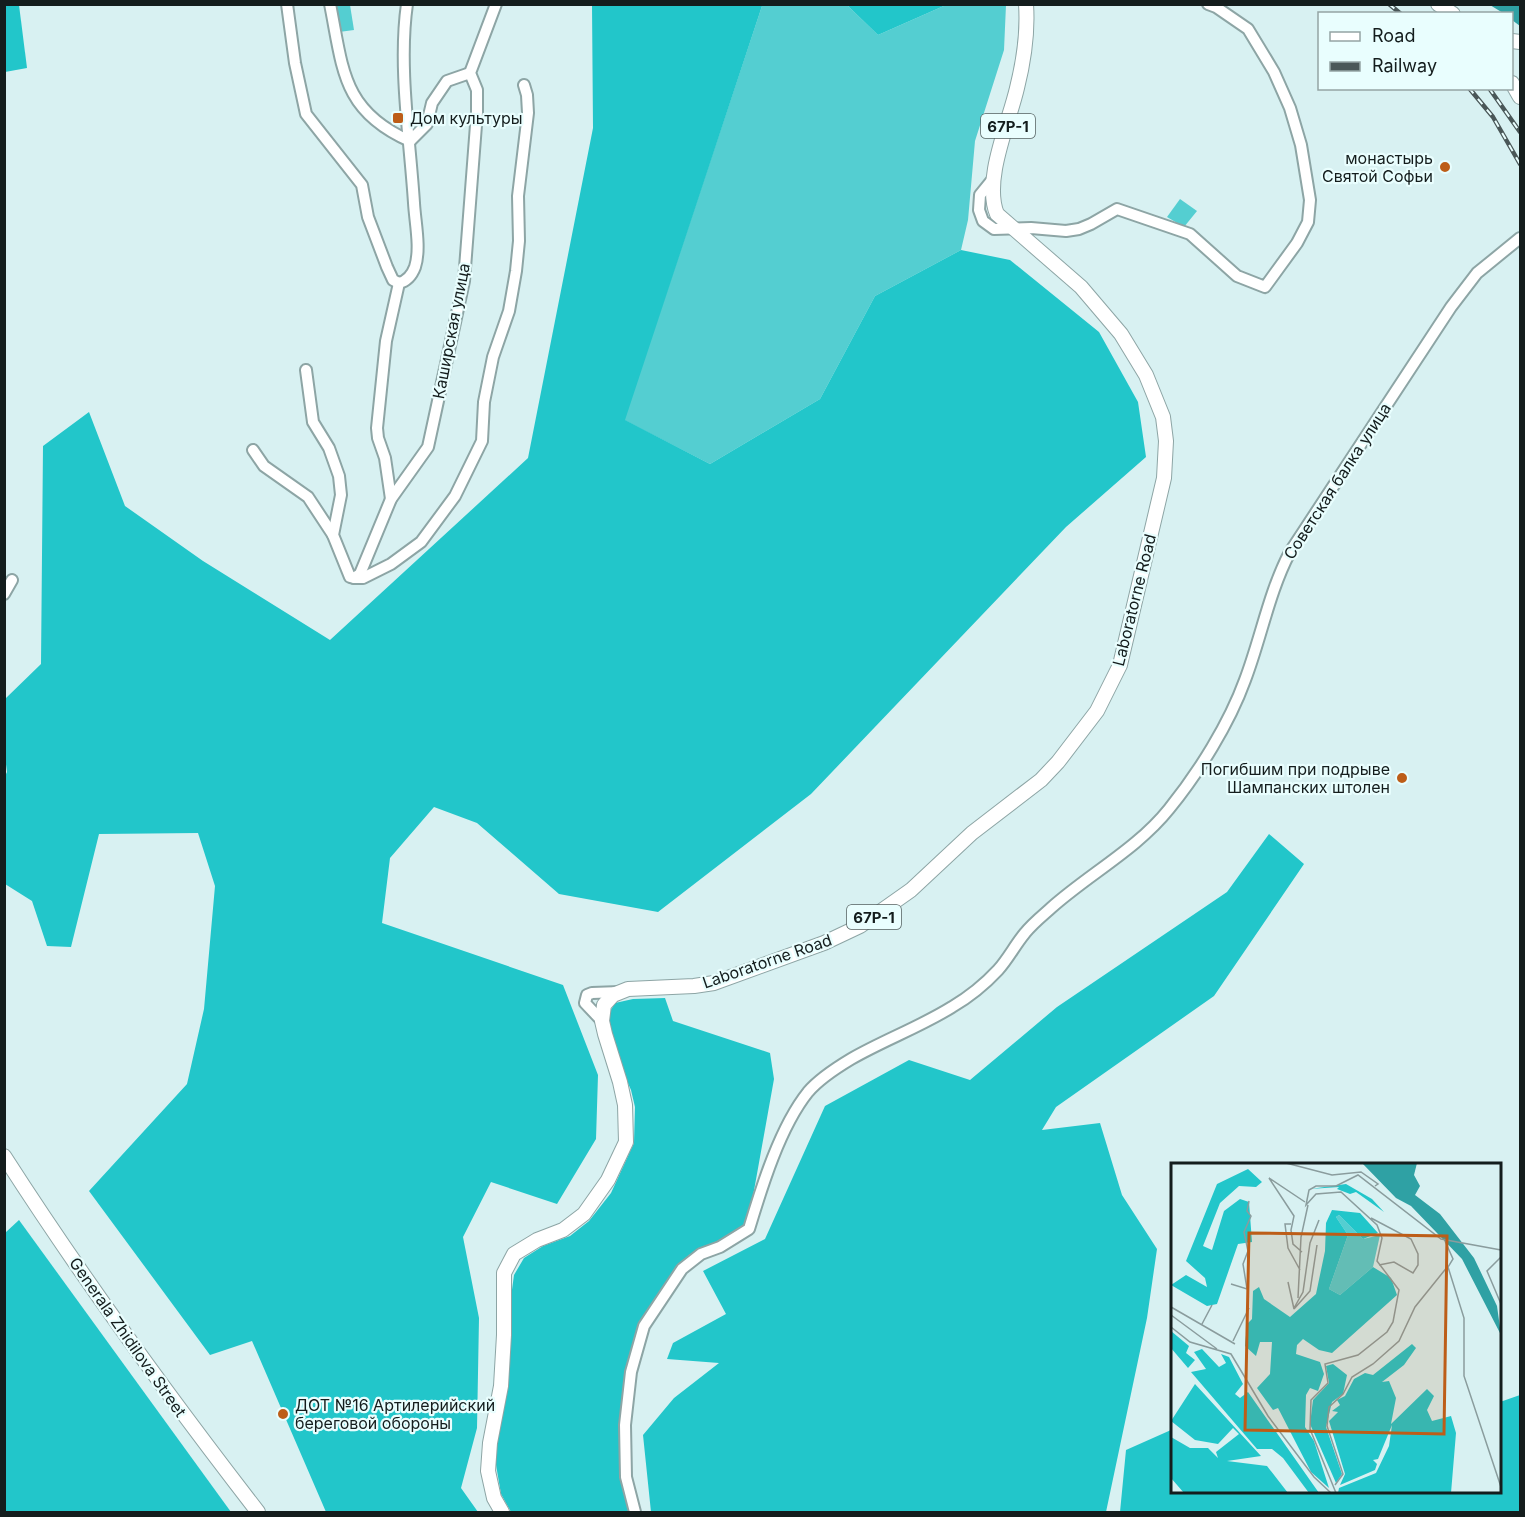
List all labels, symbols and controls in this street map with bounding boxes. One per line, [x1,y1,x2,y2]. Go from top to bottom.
legend [1318,12,1513,90]
text: Road [1372,25,1415,46]
text: Railway [1372,55,1437,76]
place label: Дом культуры [410,108,523,128]
marker: Дом культуры [391,111,405,125]
road number: 67Р-1 [981,114,1035,138]
place label: монастырь Святой Софьи [1322,148,1433,186]
marker: монастырь Святой Софьи [1438,160,1452,174]
street label: Каширская улица [428,261,474,401]
street label: Советская балка улица [1279,399,1395,563]
street label: Laboratorne Road [1108,532,1160,668]
place label: Погибшим при подрыве Шампанских штолен [1201,759,1390,797]
marker: Погибшим при подрыве Шампанских штолен [1395,771,1409,785]
road number: 67Р-1 [847,905,901,929]
street label: Laboratorne Road [700,930,834,992]
inset map [1171,1163,1501,1493]
street label: Generala Zhidilova Street [65,1253,191,1421]
place label: ДОТ №16 Артилерийский береговой обороны [295,1395,495,1433]
marker: ДОТ №16 Артилерийский береговой обороны [276,1407,290,1421]

